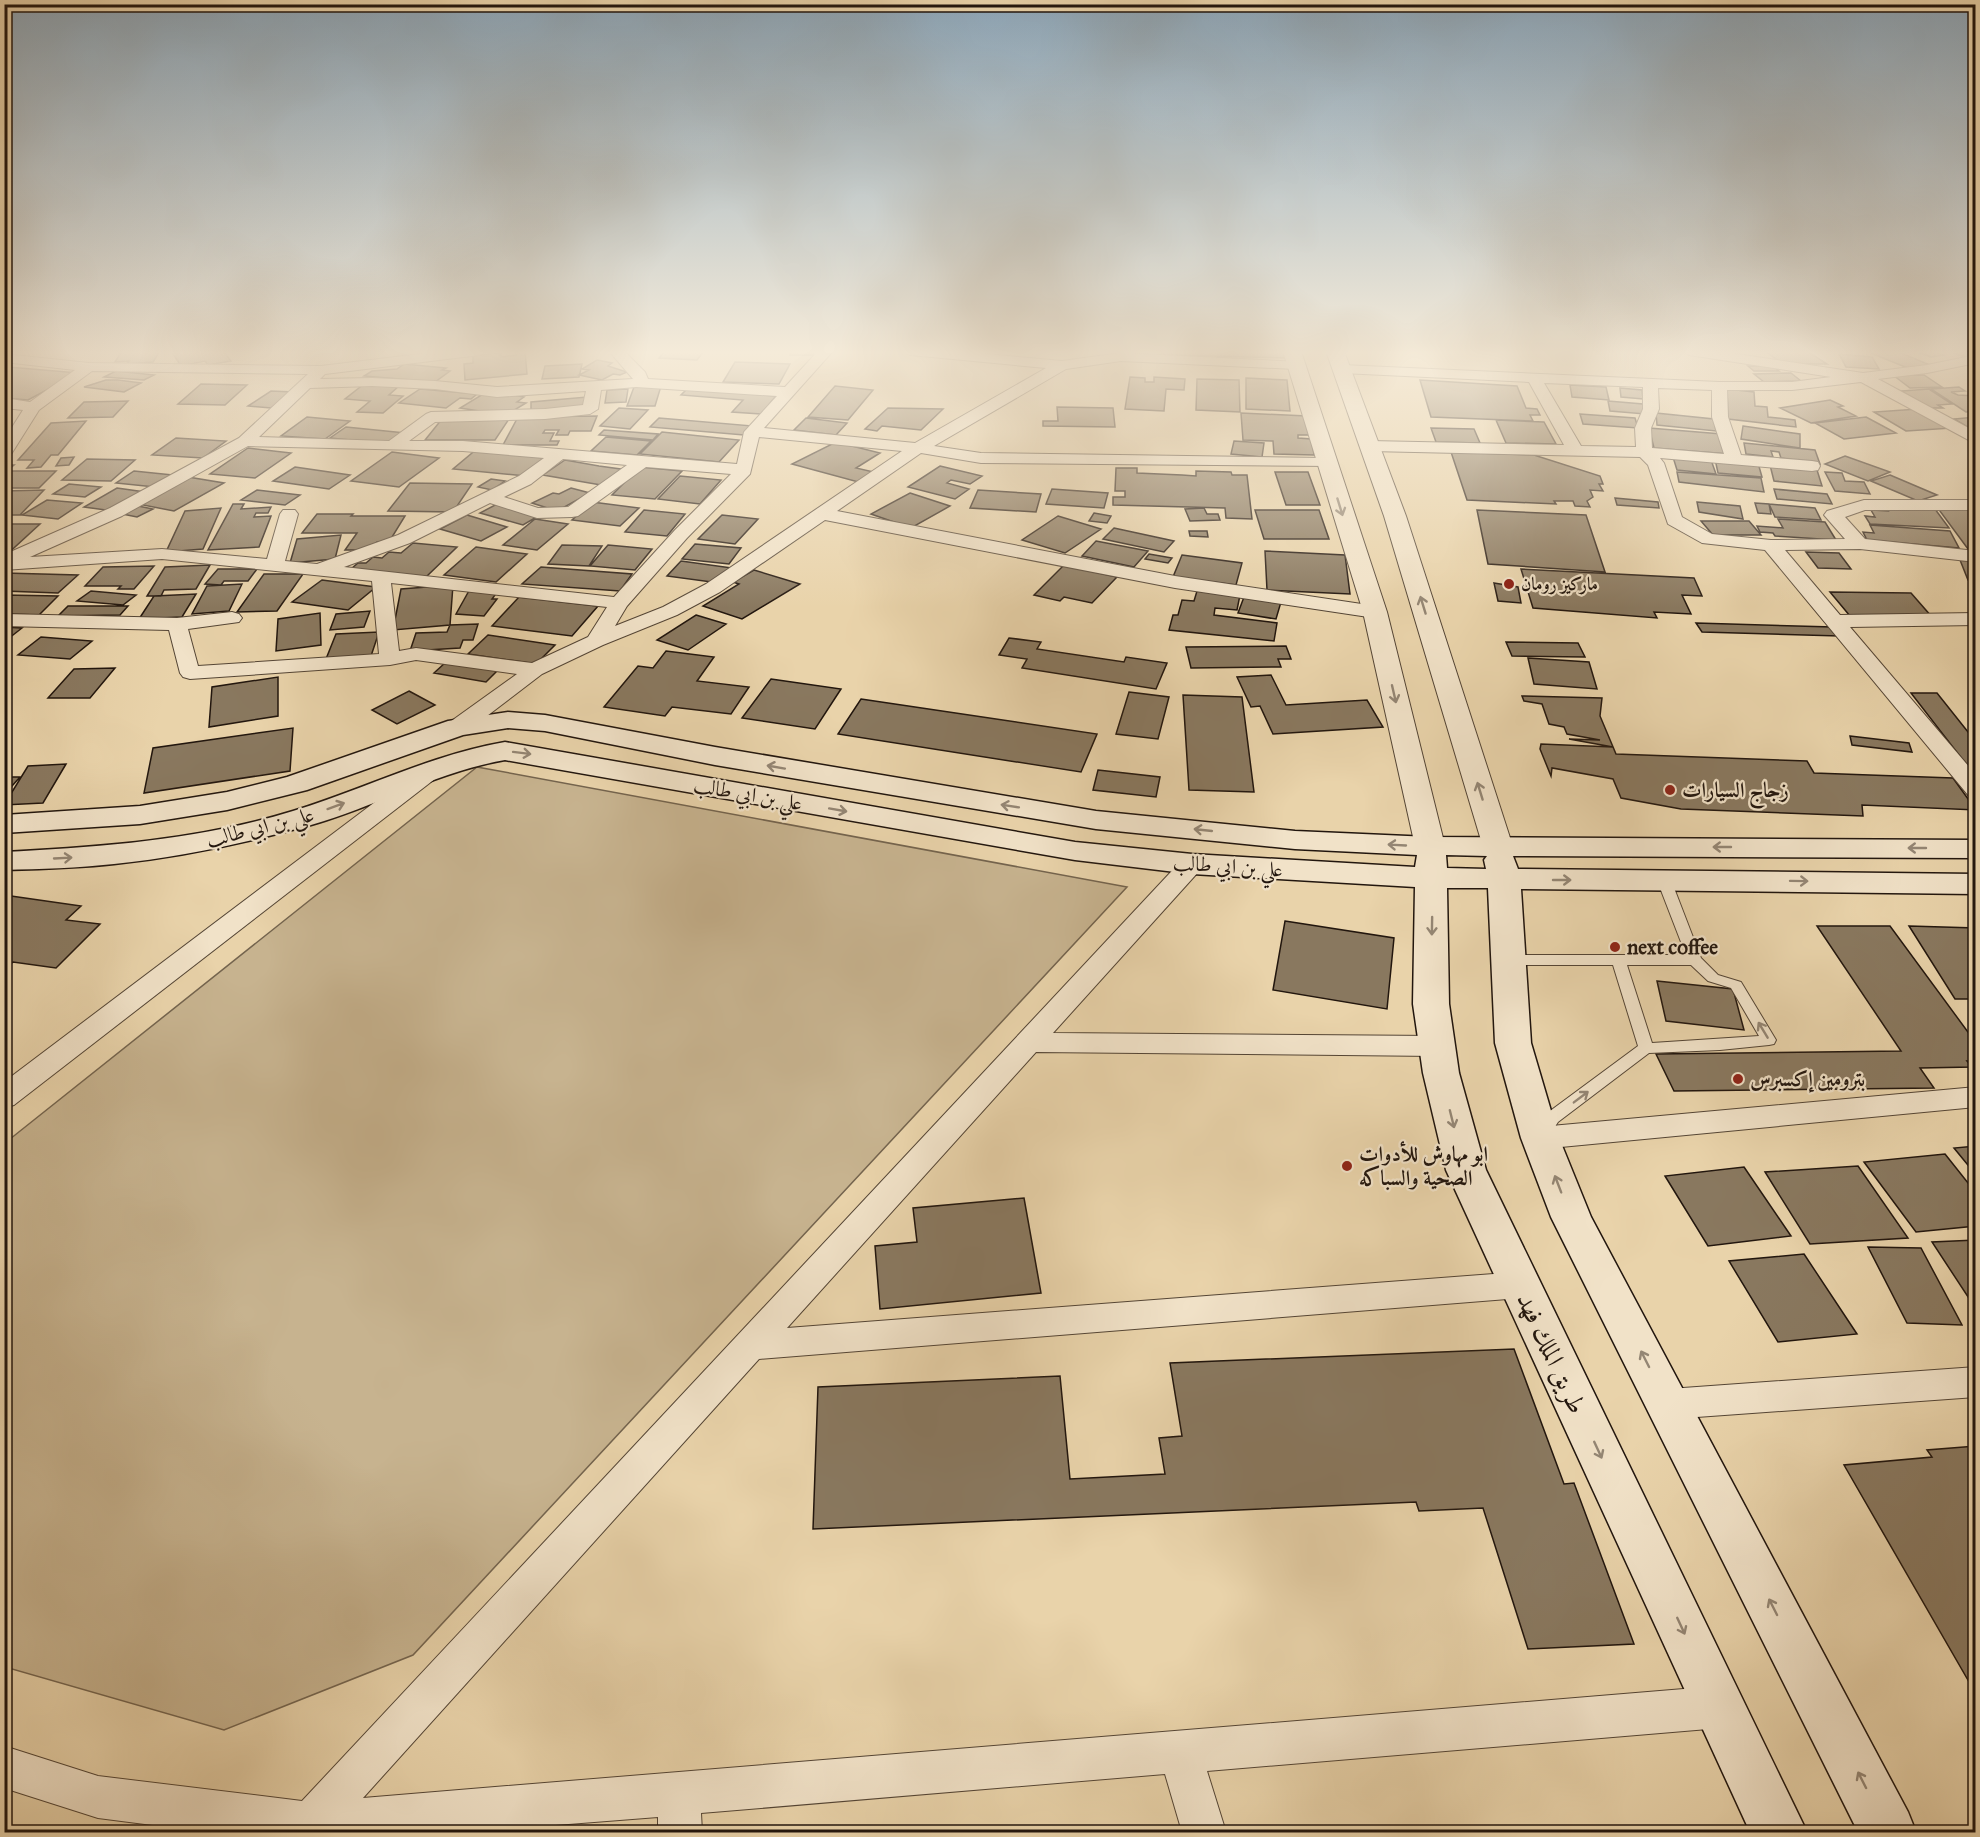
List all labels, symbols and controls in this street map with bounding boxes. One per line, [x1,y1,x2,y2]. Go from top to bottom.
one-way arrow [1335,497,1346,516]
place label: ماركيز رومان [1521,573,1598,595]
marker: ماركيز رومان [1502,577,1516,591]
one-way arrow [1416,596,1427,615]
one-way arrow [1389,684,1401,703]
one-way arrow [511,748,531,759]
one-way arrow [767,761,786,772]
street label: علي بن ابي طالب [690,772,805,823]
place label: زجاج السيارات [1682,777,1789,809]
one-way arrow [1474,782,1485,801]
marker: زجاج السيارات [1663,783,1677,797]
one-way arrow [326,800,345,811]
one-way arrow [1000,800,1020,811]
street label: علي بن ابي طالب [203,801,318,860]
one-way arrow [827,804,847,815]
one-way arrow [1194,825,1213,836]
one-way arrow [1388,839,1408,850]
one-way arrow [1713,841,1733,853]
one-way arrow [1908,842,1928,854]
street label: علي بن ابي طالب [1172,849,1284,890]
one-way arrow [52,852,72,863]
one-way arrow [1552,874,1572,886]
one-way arrow [1789,876,1809,887]
one-way arrow [1426,915,1438,935]
place label: next coffee [1627,934,1718,960]
marker: next coffee [1608,940,1622,954]
one-way arrow [1757,1022,1769,1039]
place label: بترومين إكسبرس [1750,1066,1865,1093]
marker: بترومين إكسبرس [1731,1072,1745,1086]
one-way arrow [1572,1091,1588,1104]
one-way arrow [1447,1109,1459,1128]
place label: ابو مهاوش للأدوات الصحية والسباكه [1359,1141,1488,1191]
marker: ابو مهاوش للأدوات الصحية والسباكه [1340,1159,1354,1173]
one-way arrow [1552,1176,1563,1194]
street label: طريق الملك فهد [1509,1287,1594,1419]
one-way arrow [1639,1350,1651,1368]
one-way arrow [1593,1441,1605,1459]
one-way arrow [1767,1599,1779,1616]
one-way arrow [1676,1617,1688,1635]
one-way arrow [1856,1772,1867,1790]

